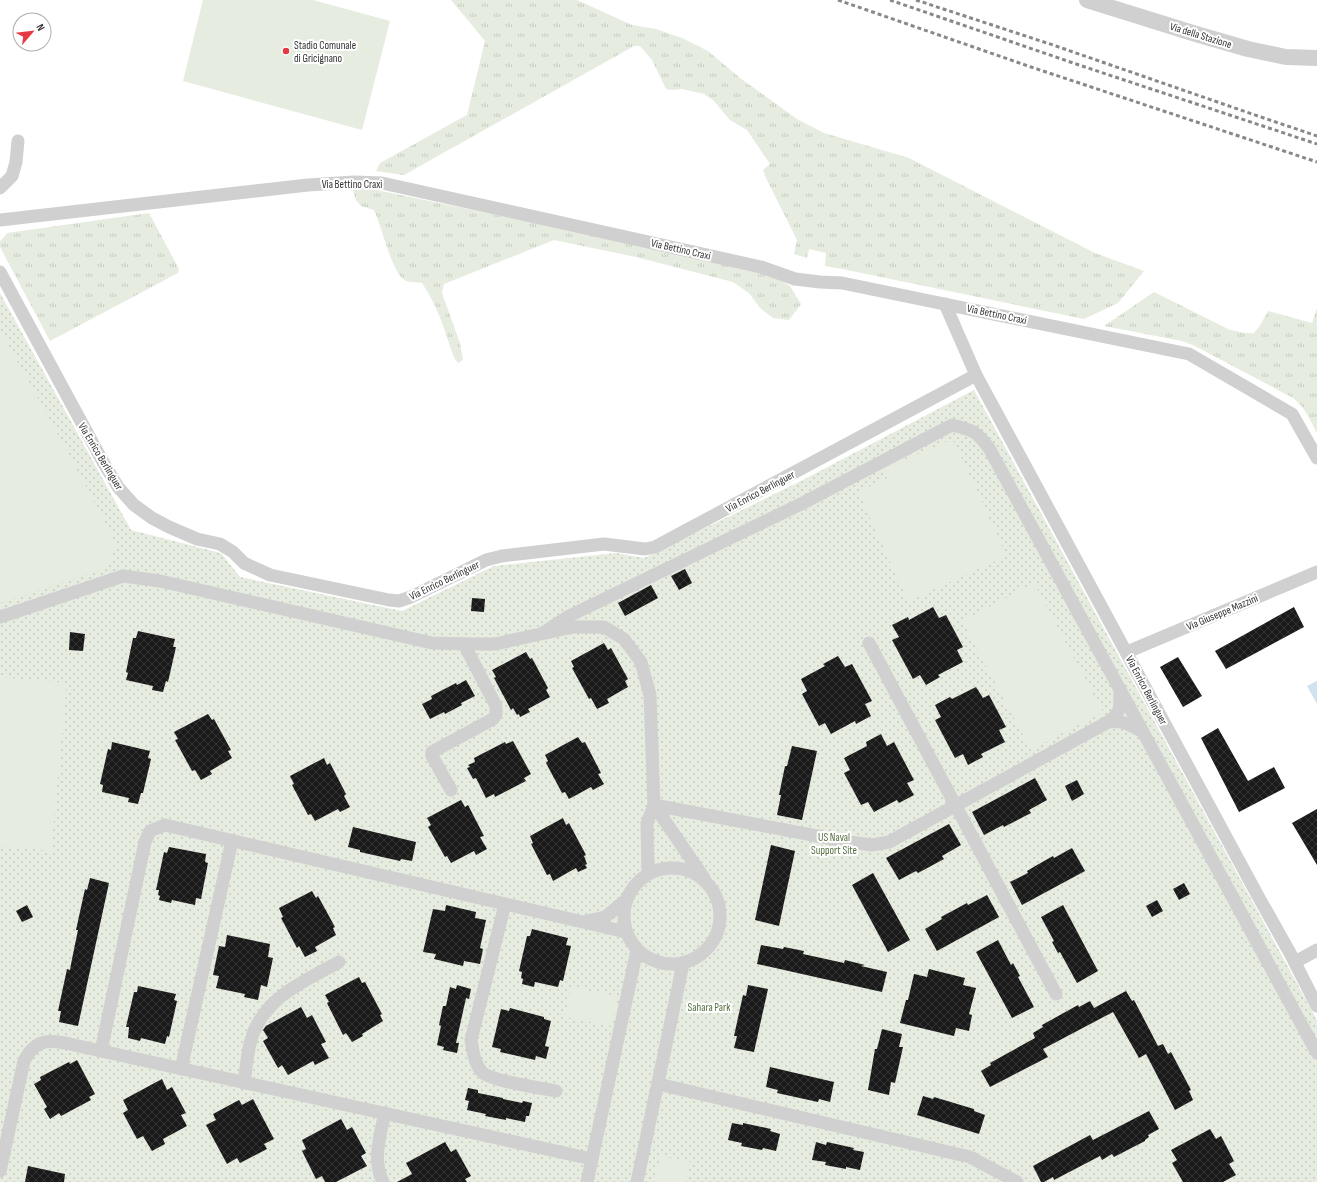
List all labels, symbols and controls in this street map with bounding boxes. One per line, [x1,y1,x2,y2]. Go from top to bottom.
north arrow [12,12,52,52]
street label: Via della Stazione [1168,20,1233,51]
text: N [33,22,48,33]
place label: Stadio Comunale di Gricignano [294,39,356,65]
marker: Stadio Comunale di Gricignano [281,46,291,56]
street label: Via Bettino Craxi [322,178,382,191]
street label: Via Bettino Craxi [650,236,712,263]
street label: Via Bettino Craxi [966,302,1028,327]
street label: Via Enrico Berlinguer [75,420,126,492]
street label: Via Enrico Berlinguer [724,468,797,515]
street label: Via Enrico Berlinguer [407,558,481,603]
street label: Via Giuseppe Mazzini [1185,592,1260,633]
street label: Via Enrico Berlinguer [1123,654,1170,727]
park label: US Naval Support Site [811,831,857,857]
park label: Sahara Park [688,1001,731,1014]

